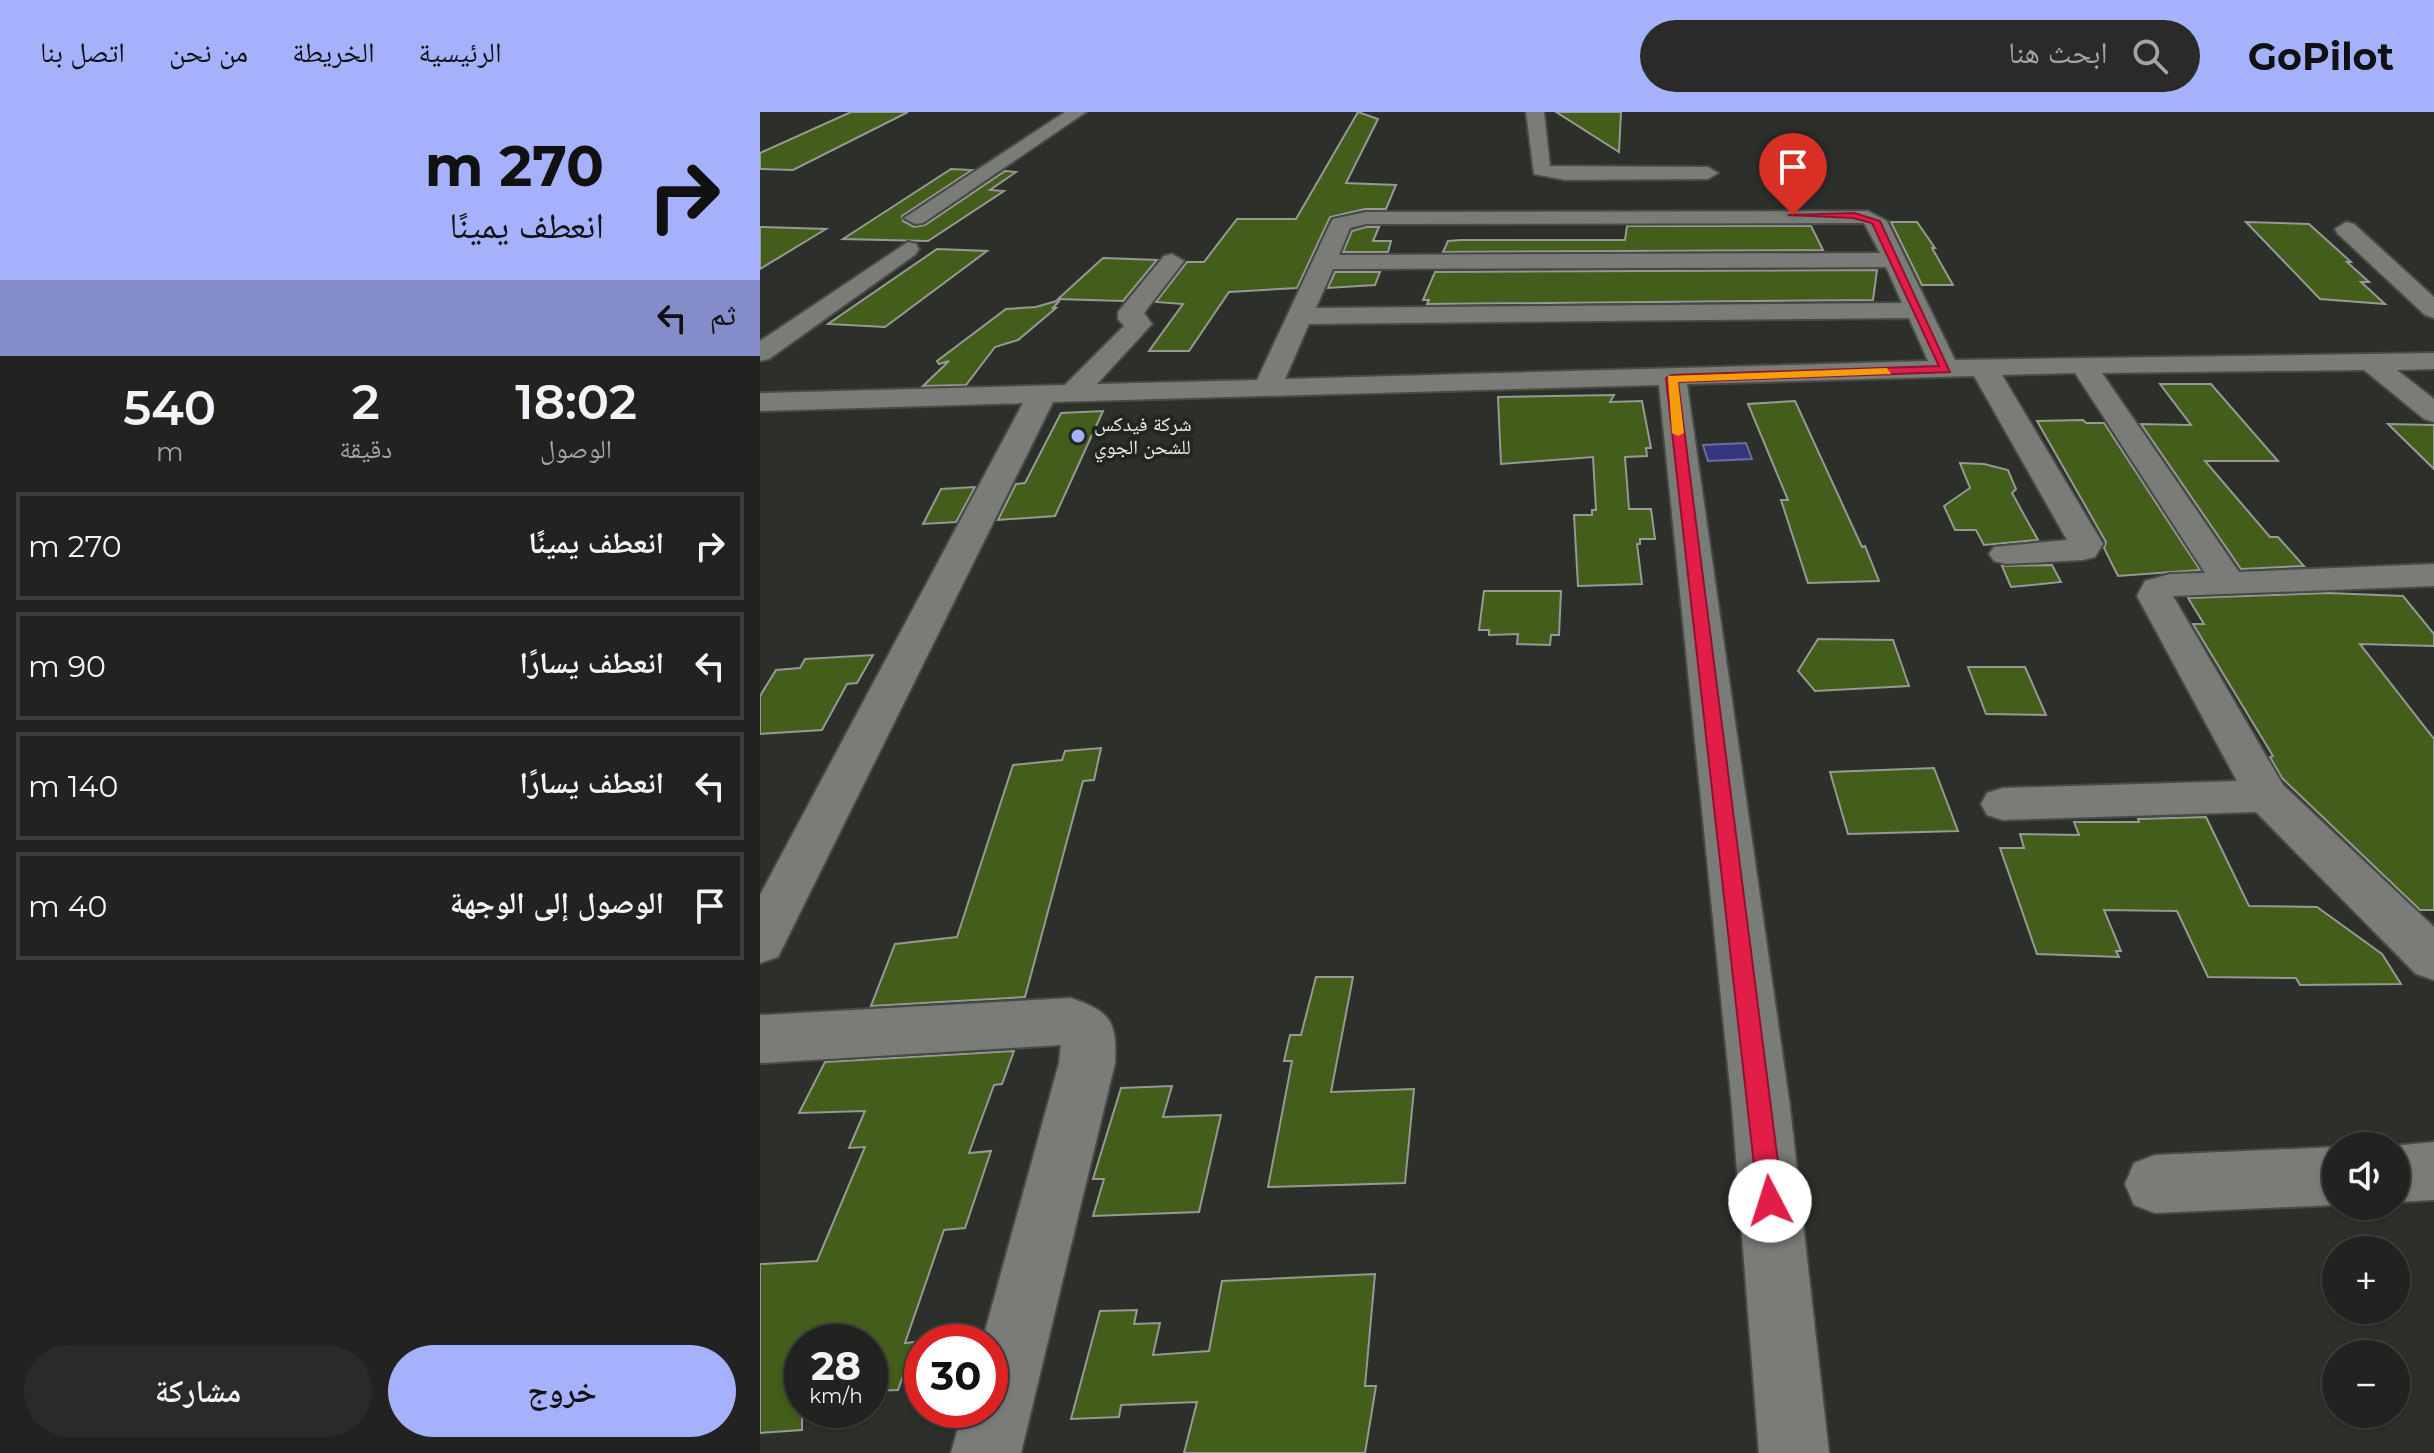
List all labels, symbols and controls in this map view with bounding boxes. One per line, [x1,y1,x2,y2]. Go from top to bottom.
search box [1640,20,2200,92]
text: GoPilot [2248,33,2394,80]
text: ابحث هنا [2008,34,2108,71]
icon: search [2128,34,2172,78]
text: اتصل بنا [40,35,125,69]
text: من نحن [169,35,248,69]
text: الخريطة [292,35,375,69]
text: الرئيسية [419,35,502,69]
text: 270 m [425,132,604,200]
pin [1759,133,1827,215]
icon: right [632,144,736,248]
icon: arrive [1771,145,1815,189]
text: انعطف يمينًا [449,203,604,247]
icon: left [650,296,694,340]
text: ثم [710,296,736,333]
text: 2 [352,373,380,431]
text: 18:02 [515,373,637,431]
text: 540 [123,379,216,437]
place label: شركة فيدكس للشحن الجوي [1094,412,1192,463]
marker: شركة فيدكس للشحن الجوي [1069,427,1087,445]
text: دقيقة [339,433,392,465]
text: الوصول [540,433,612,465]
text: m [156,436,183,468]
text: انعطف يمينًا [528,524,664,561]
icon: right [688,524,732,568]
text: 270 m [28,528,122,565]
text: انعطف يسارًا [519,644,664,681]
icon: left [688,644,732,688]
text: 90 m [28,648,106,685]
text: انعطف يسارًا [519,764,664,801]
icon: left [688,764,732,808]
text: 140 m [28,768,118,805]
text: الوصول إلى الوجهة [450,884,664,921]
icon: arrive [688,884,732,928]
text: 40 m [28,888,107,925]
map controls [2322,1132,2410,1428]
button: sound [2322,1132,2410,1220]
position arrow [1728,1159,1812,1243]
button: + [2322,1236,2410,1324]
speed limit sign: 30 [904,1324,1008,1428]
button: − [2322,1340,2410,1428]
text: 28 [811,1341,861,1390]
button: مشاركة [24,1345,372,1437]
button: خروج [388,1345,736,1437]
text: km/h [809,1384,863,1408]

